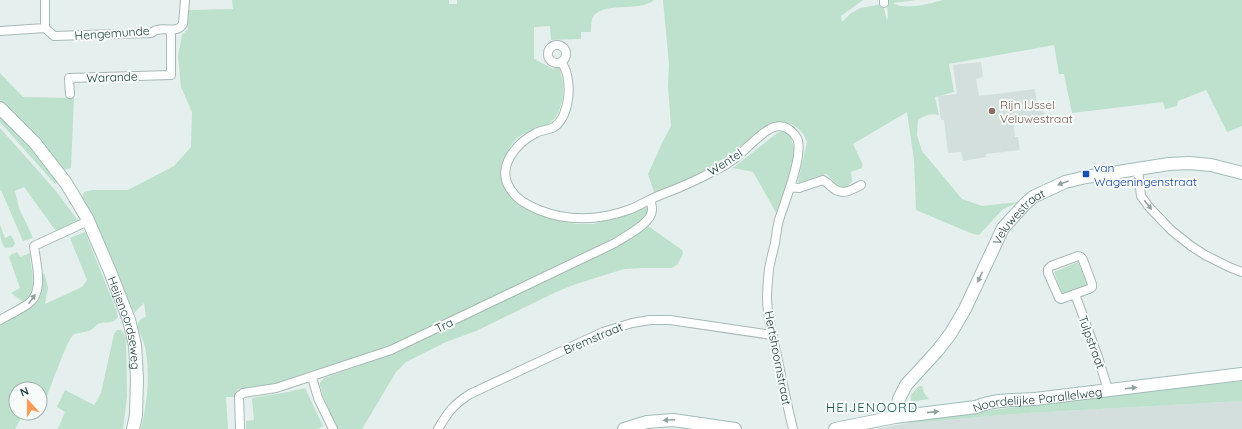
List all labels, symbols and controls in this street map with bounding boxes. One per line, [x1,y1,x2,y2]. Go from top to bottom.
street label: Hengemunde [74,23,150,43]
street label: Warande [86,69,138,85]
place label: Rijn IJssel Veluwestraat [1000,97,1073,126]
marker: Rijn IJssel Veluwestraat [987,106,997,116]
street label: Wentel [705,145,745,179]
place label: van Wageningenstraat [1094,160,1197,189]
marker: van Wageningenstraat [1081,169,1091,179]
one-way arrow [1057,180,1069,186]
street label: Veluwestraat [989,185,1047,247]
one-way arrow [1143,200,1152,211]
one-way arrow [977,271,983,282]
street label: Heijenoordseweg [105,274,144,370]
one-way arrow [28,293,36,304]
street label: Hertshoornstraat [762,310,794,406]
street label: Tulpstraat [1075,313,1109,371]
street label: Tra [433,314,455,336]
street label: Bremstraat [561,319,625,357]
north arrow [8,381,48,421]
street label: Noordelijke Parallelweg [970,383,1103,415]
text: N [18,384,31,400]
one-way arrow [1125,384,1137,391]
district label: HEIJENOORD [826,399,918,415]
one-way arrow [927,409,939,416]
one-way arrow [663,417,675,424]

